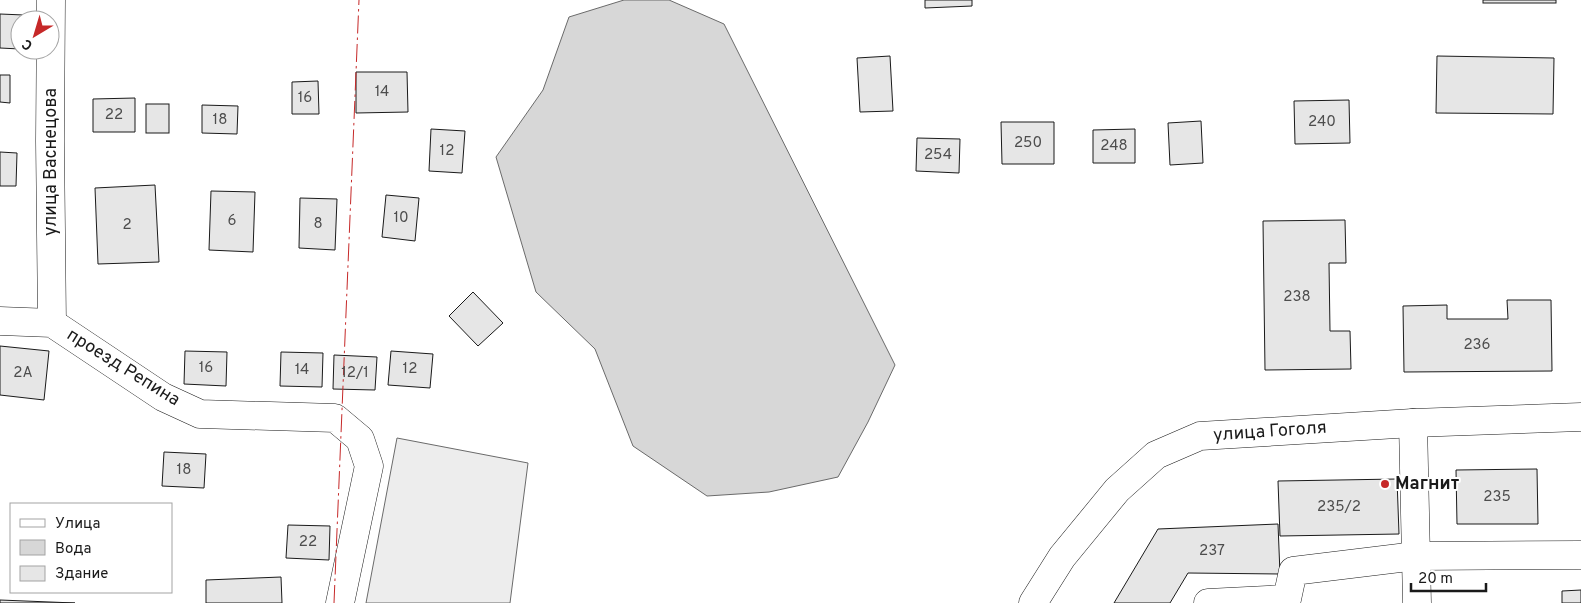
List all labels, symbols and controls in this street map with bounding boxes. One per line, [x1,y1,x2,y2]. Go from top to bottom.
north arrow [10,10,60,60]
text: С [19,35,37,54]
house number: 14 [375,83,389,102]
street label: улица Васнецова [40,88,63,236]
house number: 16 [298,89,312,108]
house number: 22 [105,106,123,125]
house number: 18 [213,111,227,130]
house number: 240 [1308,113,1336,132]
house number: 250 [1014,134,1042,153]
house number: 248 [1100,137,1128,156]
house number: 12 [440,142,454,161]
house number: 254 [924,146,952,165]
house number: 10 [393,209,409,228]
house number: 6 [228,212,237,231]
house number: 8 [313,215,323,234]
house number: 2 [122,216,132,235]
house number: 238 [1283,288,1311,307]
street label: проезд Репина [62,324,184,412]
house number: 236 [1463,336,1491,355]
house number: 16 [199,359,213,378]
house number: 12 [403,360,417,379]
house number: 14 [295,361,309,380]
house number: 2А [13,364,33,383]
house number: 12/1 [341,364,369,383]
street label: улица Гоголя [1213,417,1327,447]
house number: 18 [177,461,191,480]
place label: Магнит [1395,473,1460,496]
marker: Магнит [1379,478,1391,490]
house number: 235 [1483,488,1511,507]
house number: 235/2 [1317,498,1361,517]
legend [10,503,172,593]
text: Улица [55,515,100,534]
house number: 22 [299,533,317,552]
text: Вода [55,540,91,559]
house number: 237 [1199,542,1225,561]
scale bar [1411,560,1486,592]
text: Здание [55,565,108,584]
text: 20 m [1418,570,1453,589]

